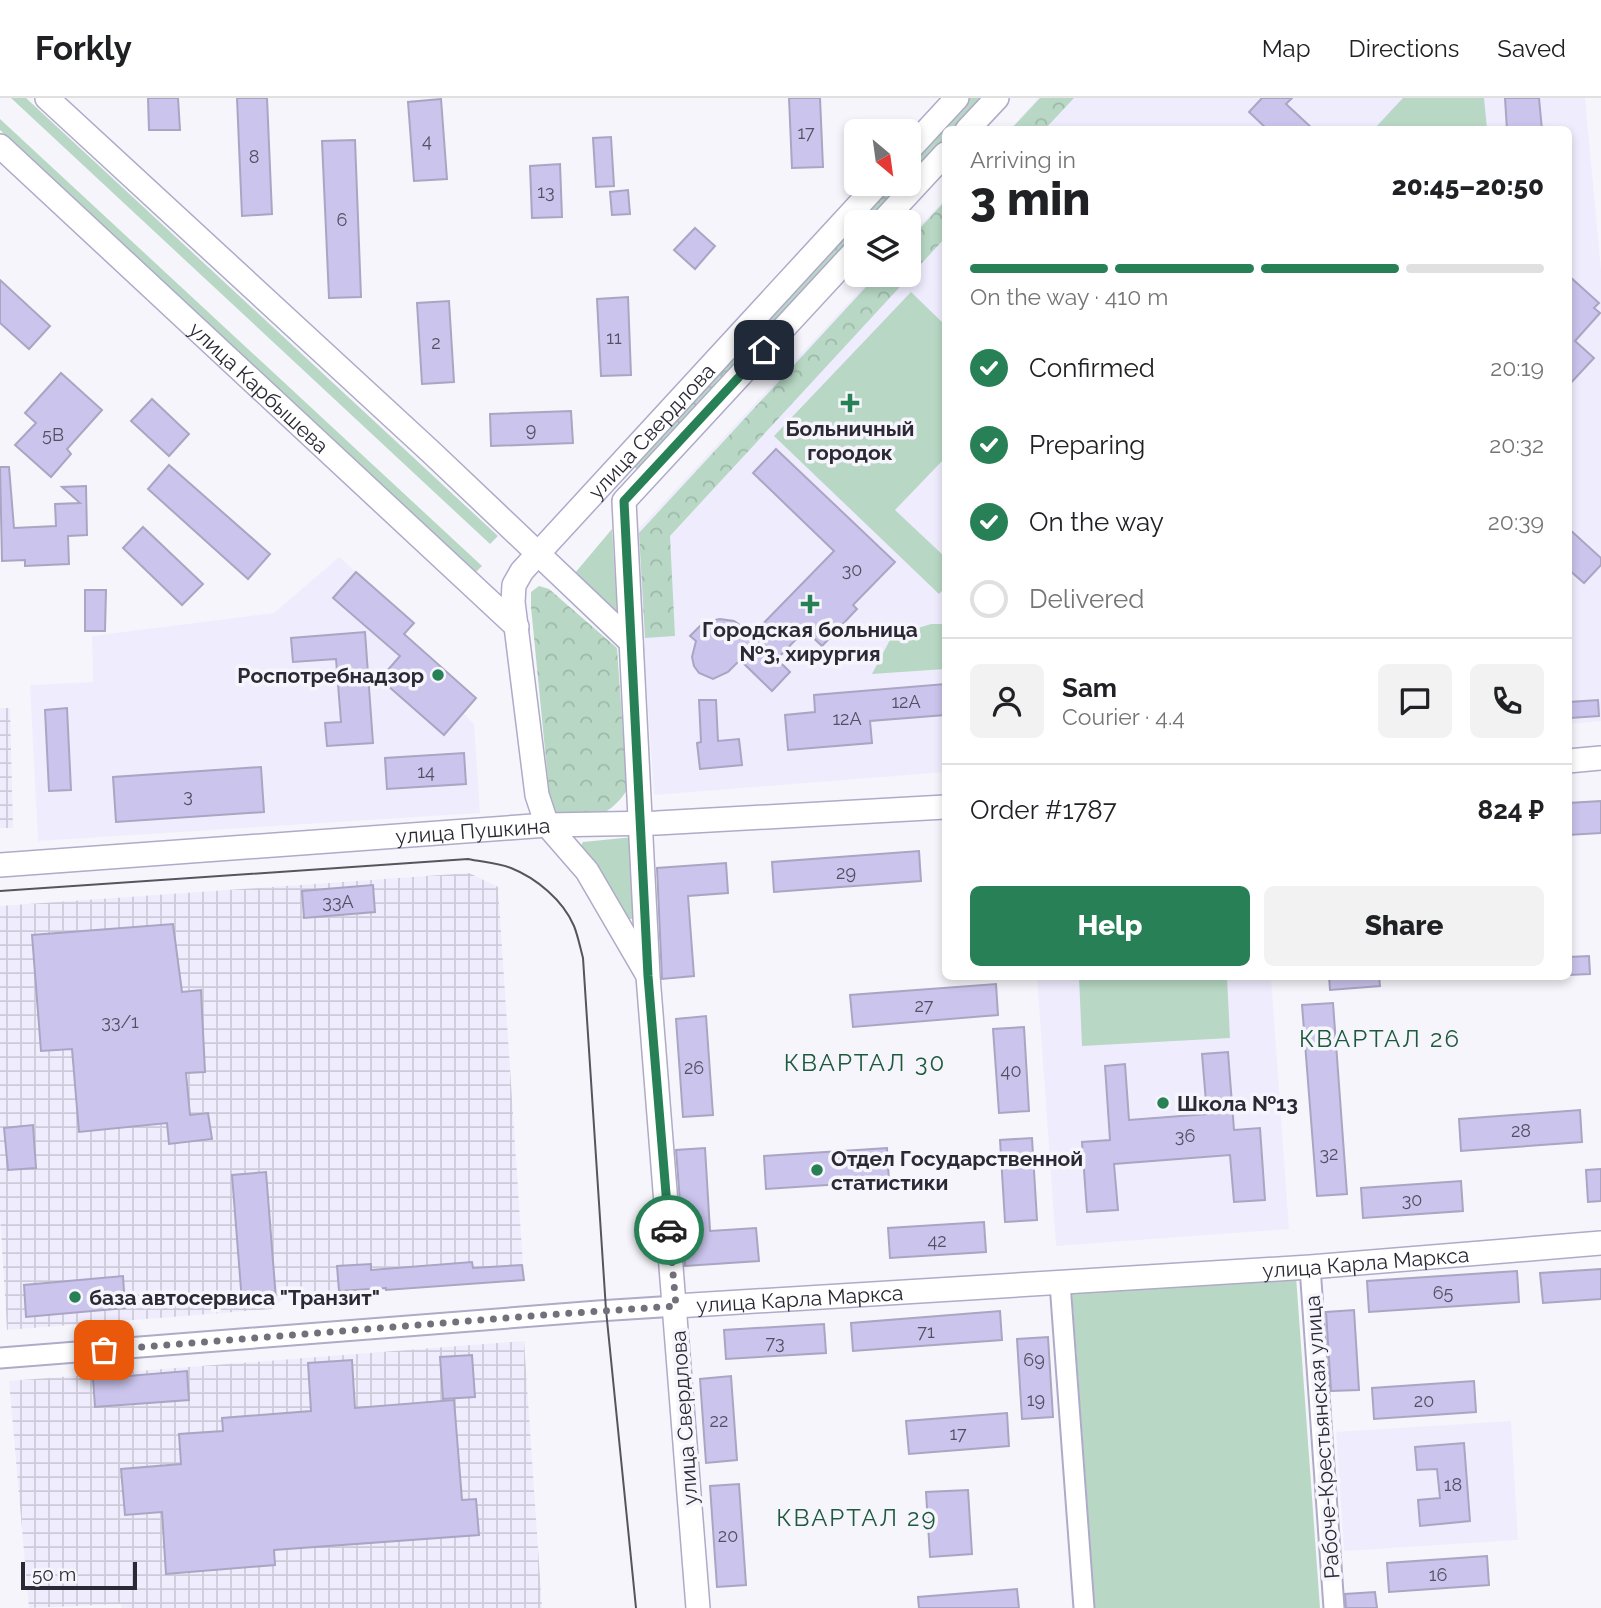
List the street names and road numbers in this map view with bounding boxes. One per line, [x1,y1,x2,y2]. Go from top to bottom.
street label: улица Карбышева [184,316,334,458]
street label: улица Свердлова [583,358,719,504]
street label: улица Пушкина [394,812,551,849]
street label: улица Карла Маркса [1261,1241,1470,1282]
street label: улица Карла Маркса [695,1280,904,1317]
street label: Рабоче-Крестьянская улица [1300,1294,1344,1580]
street label: улица Свердлова [665,1330,703,1506]

